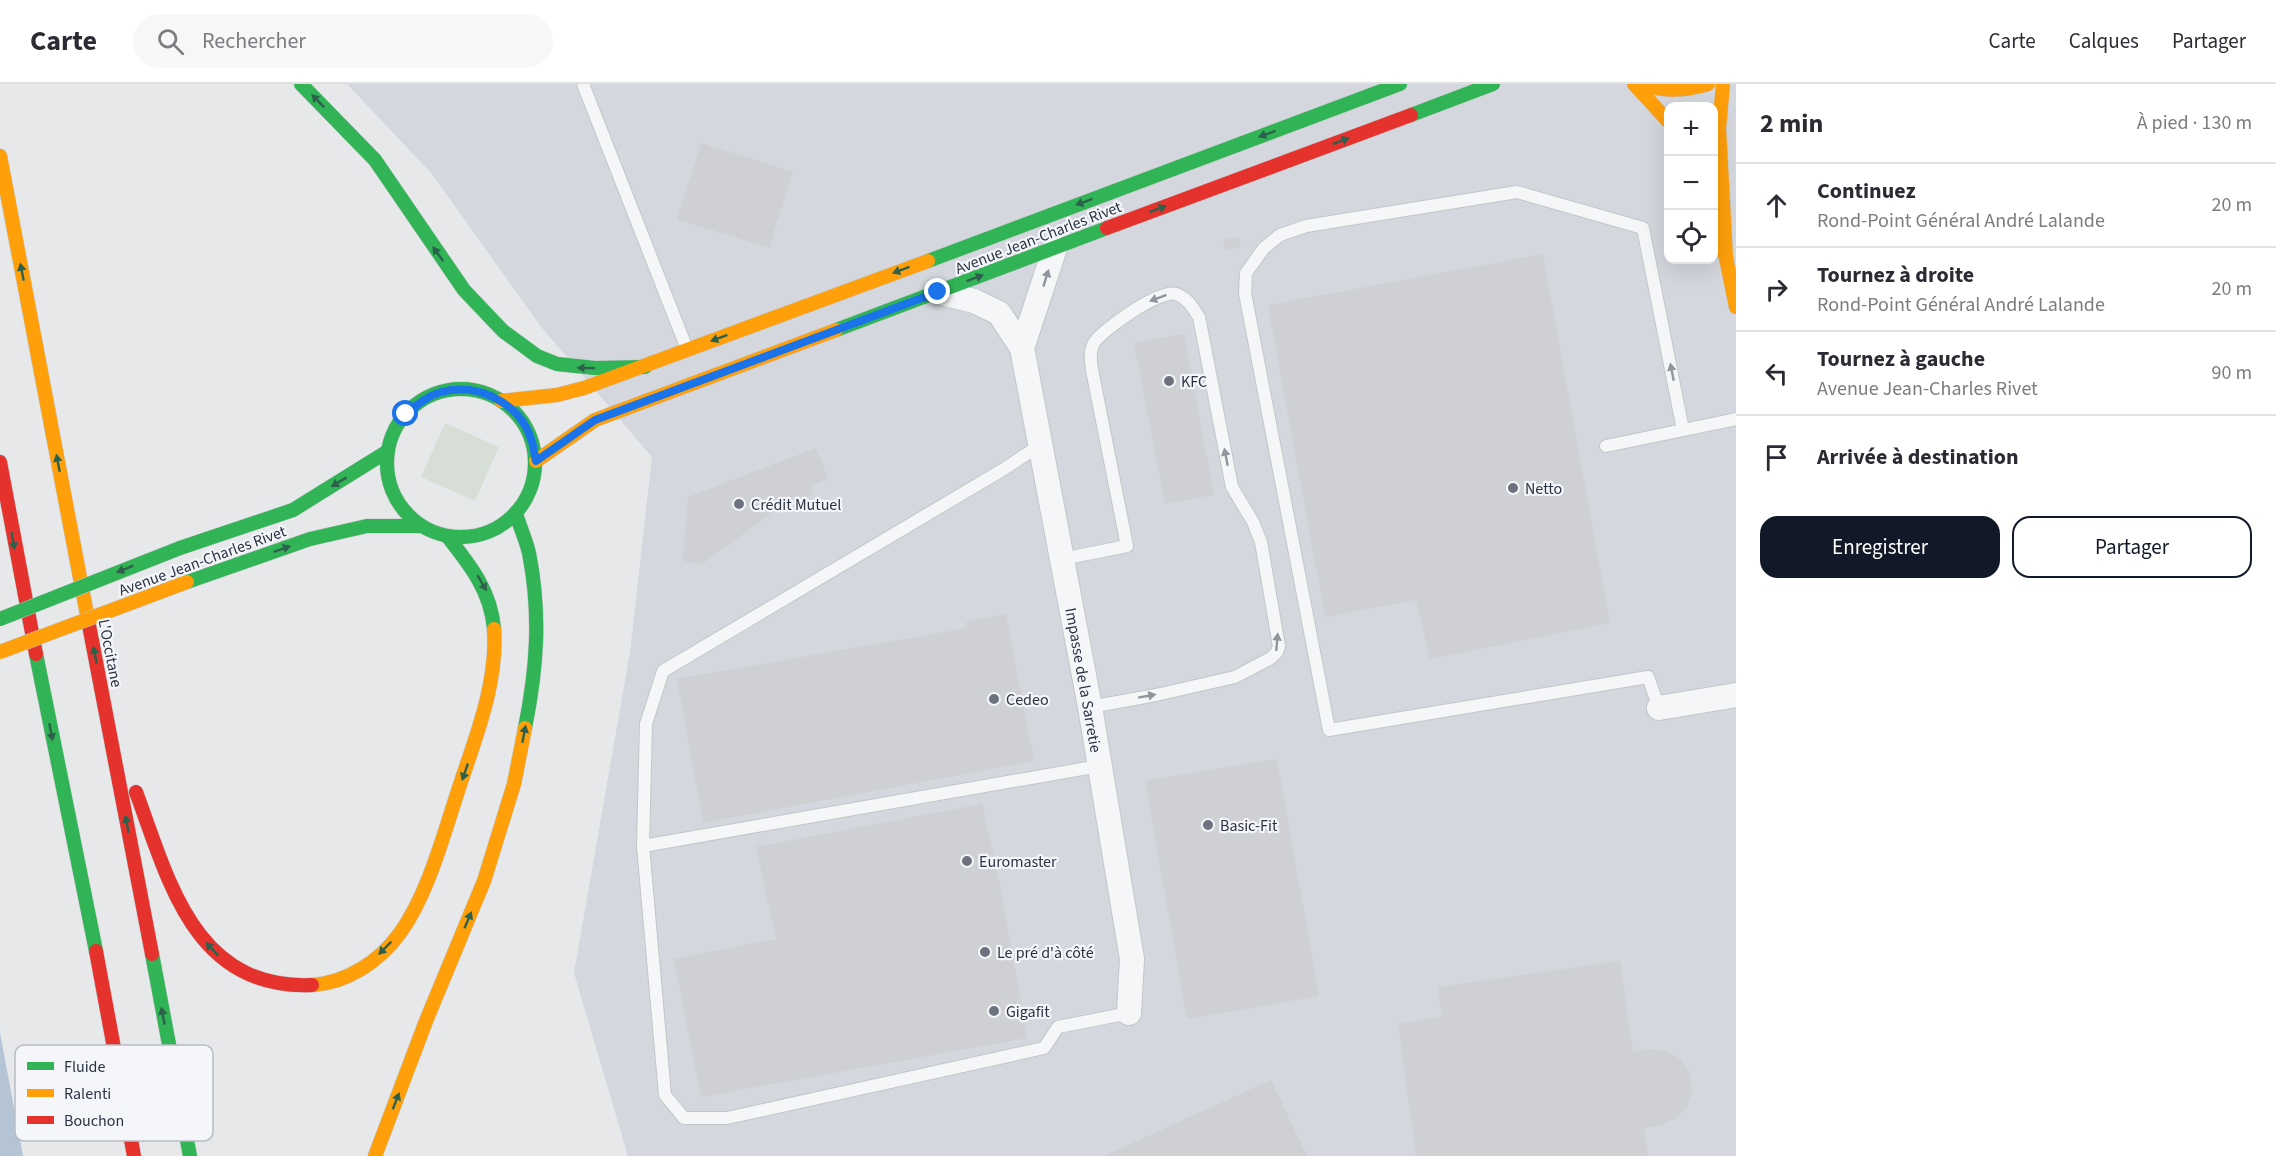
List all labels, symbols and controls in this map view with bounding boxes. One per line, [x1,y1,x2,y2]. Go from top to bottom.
search box [133,14,553,68]
text: Carte [30,21,97,61]
icon: search [154,25,187,58]
text: Rechercher [202,25,306,57]
text: Carte [1989,26,2036,56]
text: Calques [2069,26,2139,56]
text: Partager [2172,26,2246,56]
one-way arrow [312,95,326,109]
map controls [1664,102,1718,264]
button: + [1664,102,1718,156]
text: 2 min [1760,105,1823,142]
text: À pied · 130 m [2137,109,2252,137]
one-way arrow [1258,129,1276,139]
one-way arrow [1332,135,1350,145]
button: − [1664,156,1718,210]
text: Continuez [1817,175,1916,207]
icon: ahead [1760,189,1793,222]
text: 20 m [2212,191,2252,219]
street label: Avenue Jean-Charles Rivet [952,196,1125,280]
one-way arrow [1075,197,1093,207]
one-way arrow [1149,204,1167,213]
text: Rond-Point Général André Lalande [1817,207,2105,235]
button: locate [1664,210,1718,264]
one-way arrow [433,246,445,261]
text: Tournez à droite [1817,259,1974,291]
one-way arrow [17,262,26,281]
one-way arrow [892,265,910,275]
one-way arrow [1042,269,1051,287]
one-way arrow [967,272,985,282]
icon: right [1760,273,1793,306]
text: 20 m [2212,275,2252,303]
route end [924,278,950,304]
text: Rond-Point Général André Lalande [1817,291,2105,319]
one-way arrow [1149,293,1167,303]
one-way arrow [710,334,728,343]
text: Tournez à gauche [1817,343,1985,375]
icon: left [1760,357,1793,390]
text: 90 m [2212,359,2252,387]
one-way arrow [577,363,596,373]
one-way arrow [1666,363,1676,382]
place label: KFC [1181,371,1207,393]
marker: KFC [1162,374,1176,388]
text: Avenue Jean-Charles Rivet [1817,375,2038,403]
route start [392,400,418,426]
icon: arrive [1760,441,1793,474]
text: Arrivée à destination [1817,441,2019,473]
one-way arrow [1221,448,1230,467]
one-way arrow [53,454,62,473]
one-way arrow [330,477,347,487]
place label: Netto [1525,478,1562,500]
marker: Netto [1506,481,1520,495]
place label: Crédit Mutuel [751,494,841,516]
marker: Crédit Mutuel [732,497,746,511]
button: Enregistrer [1760,516,2000,578]
button: Partager [2012,516,2252,578]
street label: Avenue Jean-Charles Rivet [116,520,290,601]
one-way arrow [9,531,18,550]
one-way arrow [273,544,291,553]
one-way arrow [116,565,134,575]
one-way arrow [476,575,487,591]
street label: Impasse de la Sarretie [1059,606,1107,754]
street label: L'Occitane [93,617,127,689]
one-way arrow [1272,633,1282,652]
one-way arrow [90,645,99,664]
place label: Cedeo [1006,689,1049,711]
marker: Cedeo [987,692,1001,706]
one-way arrow [1138,692,1157,701]
one-way arrow [47,723,56,742]
one-way arrow [520,724,529,743]
one-way arrow [459,763,469,781]
one-way arrow [122,815,131,834]
place label: Basic-Fit [1220,815,1278,837]
marker: Basic-Fit [1201,818,1215,832]
place label: Euromaster [979,851,1057,873]
marker: Euromaster [960,854,974,868]
one-way arrow [464,911,473,929]
one-way arrow [379,941,393,955]
one-way arrow [205,942,219,957]
place label: Le pré d'à côté [997,942,1094,964]
marker: Le pré d'à côté [978,945,992,959]
place label: Gigafit [1006,1001,1050,1023]
marker: Gigafit [987,1004,1001,1018]
one-way arrow [158,1006,167,1025]
legend [15,1045,213,1141]
text: Fluide [64,1056,106,1078]
text: Ralenti [64,1083,111,1105]
one-way arrow [391,1092,401,1110]
text: Bouchon [64,1110,124,1132]

